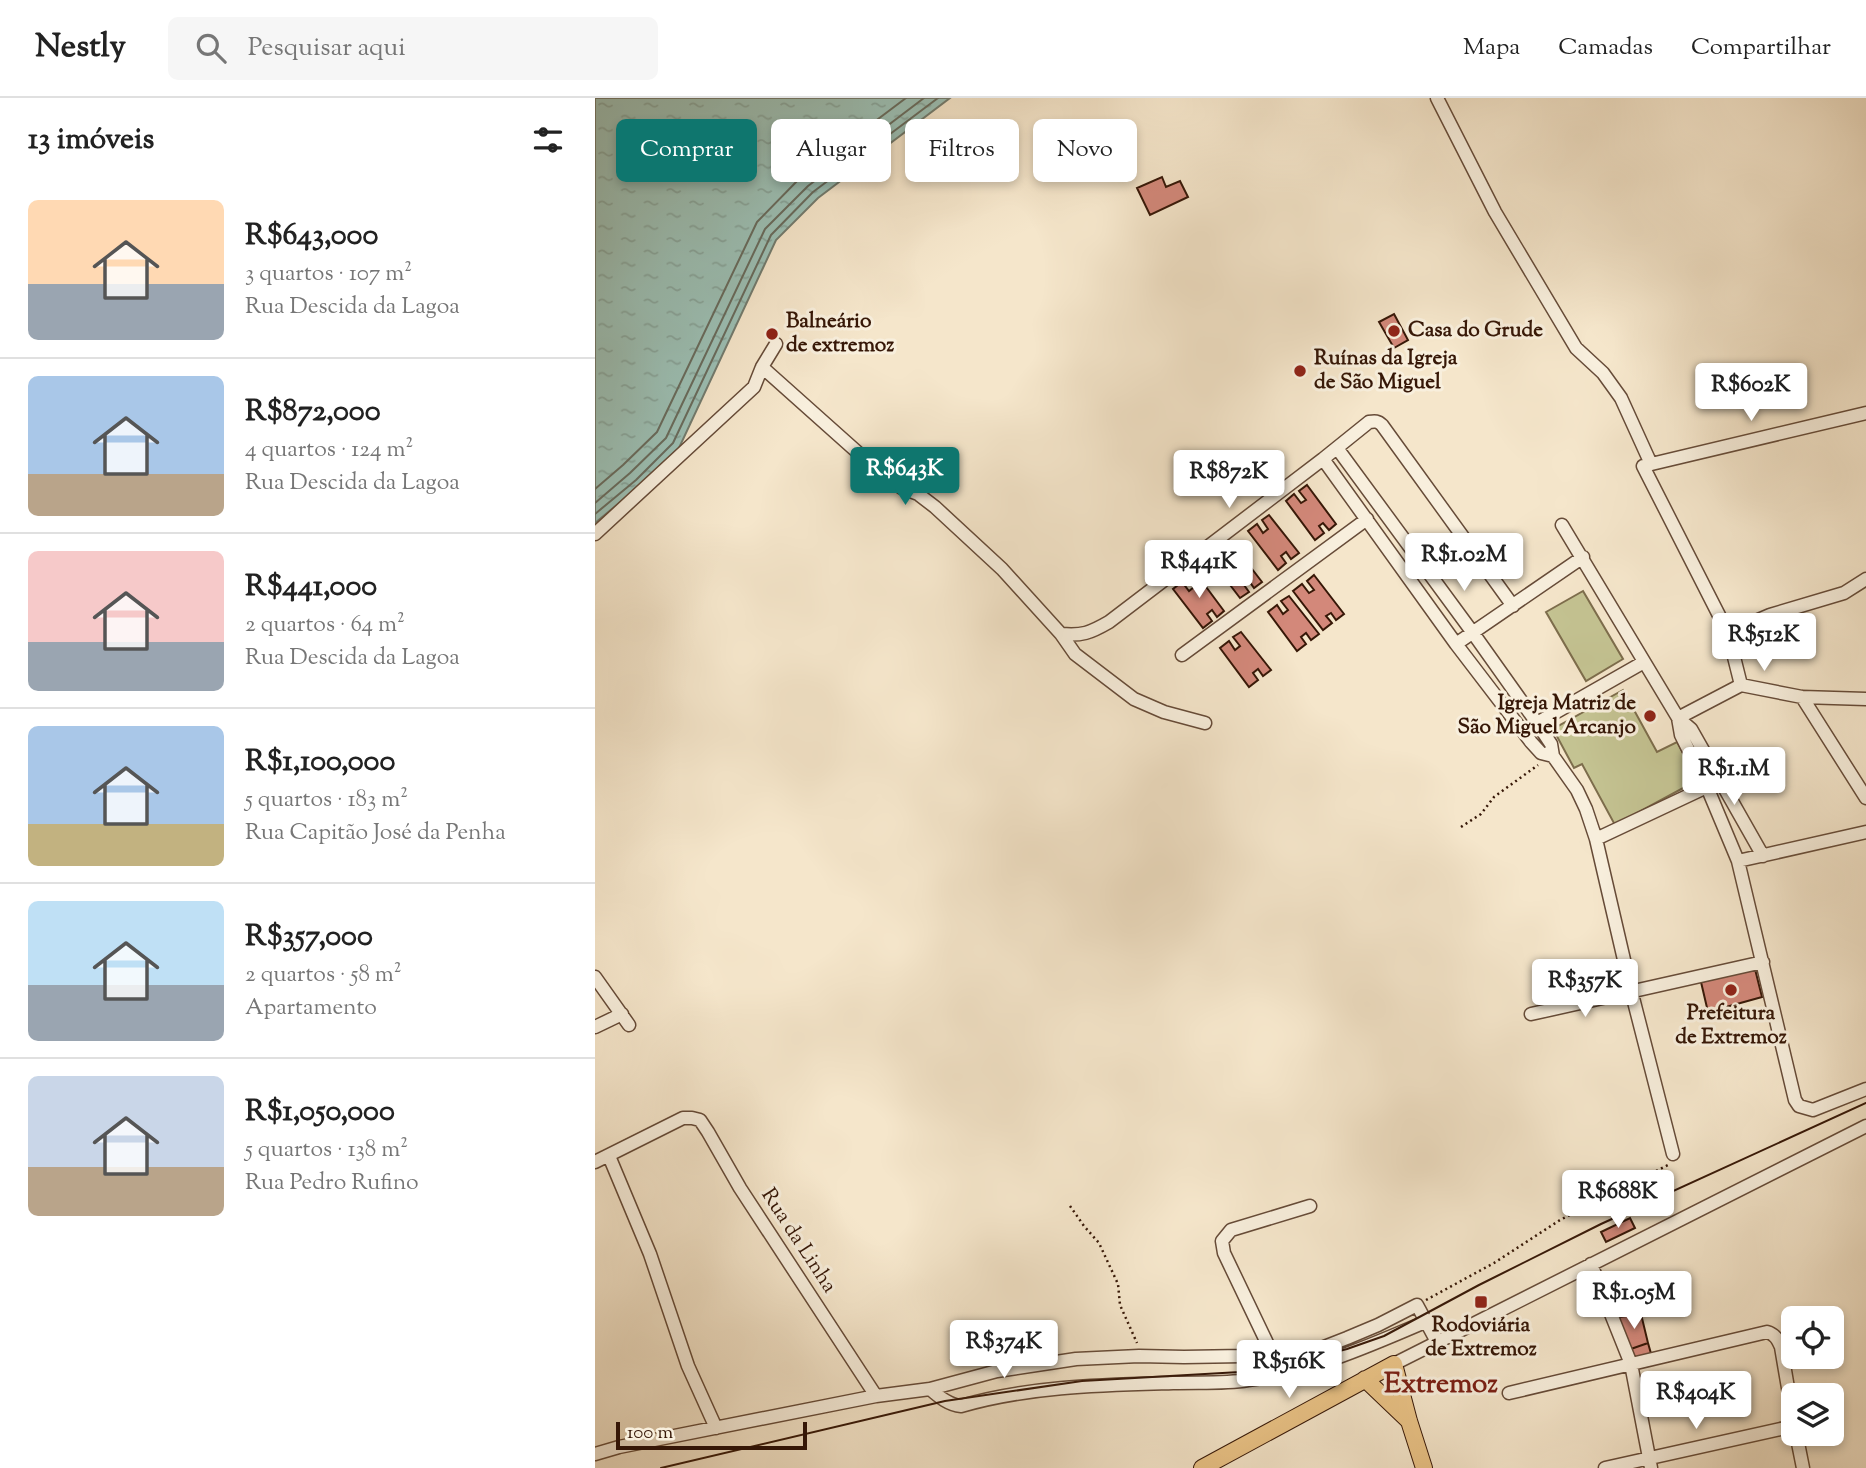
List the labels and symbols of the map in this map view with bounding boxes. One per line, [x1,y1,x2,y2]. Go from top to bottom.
place label: Balneário de extremoz [786,307,894,361]
place label: Casa do Grude [1408,316,1543,346]
marker: Casa do Grude [1386,323,1402,339]
marker: Balneário de extremoz [764,326,780,342]
place label: Ruínas da Igreja de São Miguel [1314,344,1458,398]
marker: Ruínas da Igreja de São Miguel [1292,363,1308,379]
pin: R$602K [1694,364,1808,423]
pin: R$643K [848,448,962,507]
pin: R$872K [1172,450,1286,510]
pin: R$1.02M [1399,533,1529,593]
pin: R$441K [1142,540,1256,600]
pin: R$512K [1707,614,1821,673]
place label: Igreja Matriz de São Miguel Arcanjo [1458,689,1637,743]
marker: Igreja Matriz de São Miguel Arcanjo [1642,708,1658,724]
pin: R$1.1M [1677,748,1791,807]
pin: R$357K [1528,960,1642,1019]
marker: Prefeitura de Extremoz [1723,982,1739,998]
place label: Prefeitura de Extremoz [1675,999,1787,1053]
pin: R$688K [1561,1170,1675,1230]
street label: Rua da Linha [753,1183,843,1300]
pin: R$1.05M [1569,1272,1699,1331]
marker: Rodoviária de Extremoz [1473,1294,1489,1310]
place label: Rodoviária de Extremoz [1425,1311,1537,1365]
pin: R$374K [947,1320,1061,1380]
pin: R$516K [1232,1340,1346,1400]
district label: Extremoz [1384,1365,1498,1405]
pin: R$404K [1639,1372,1753,1431]
scale bar [616,1419,807,1451]

